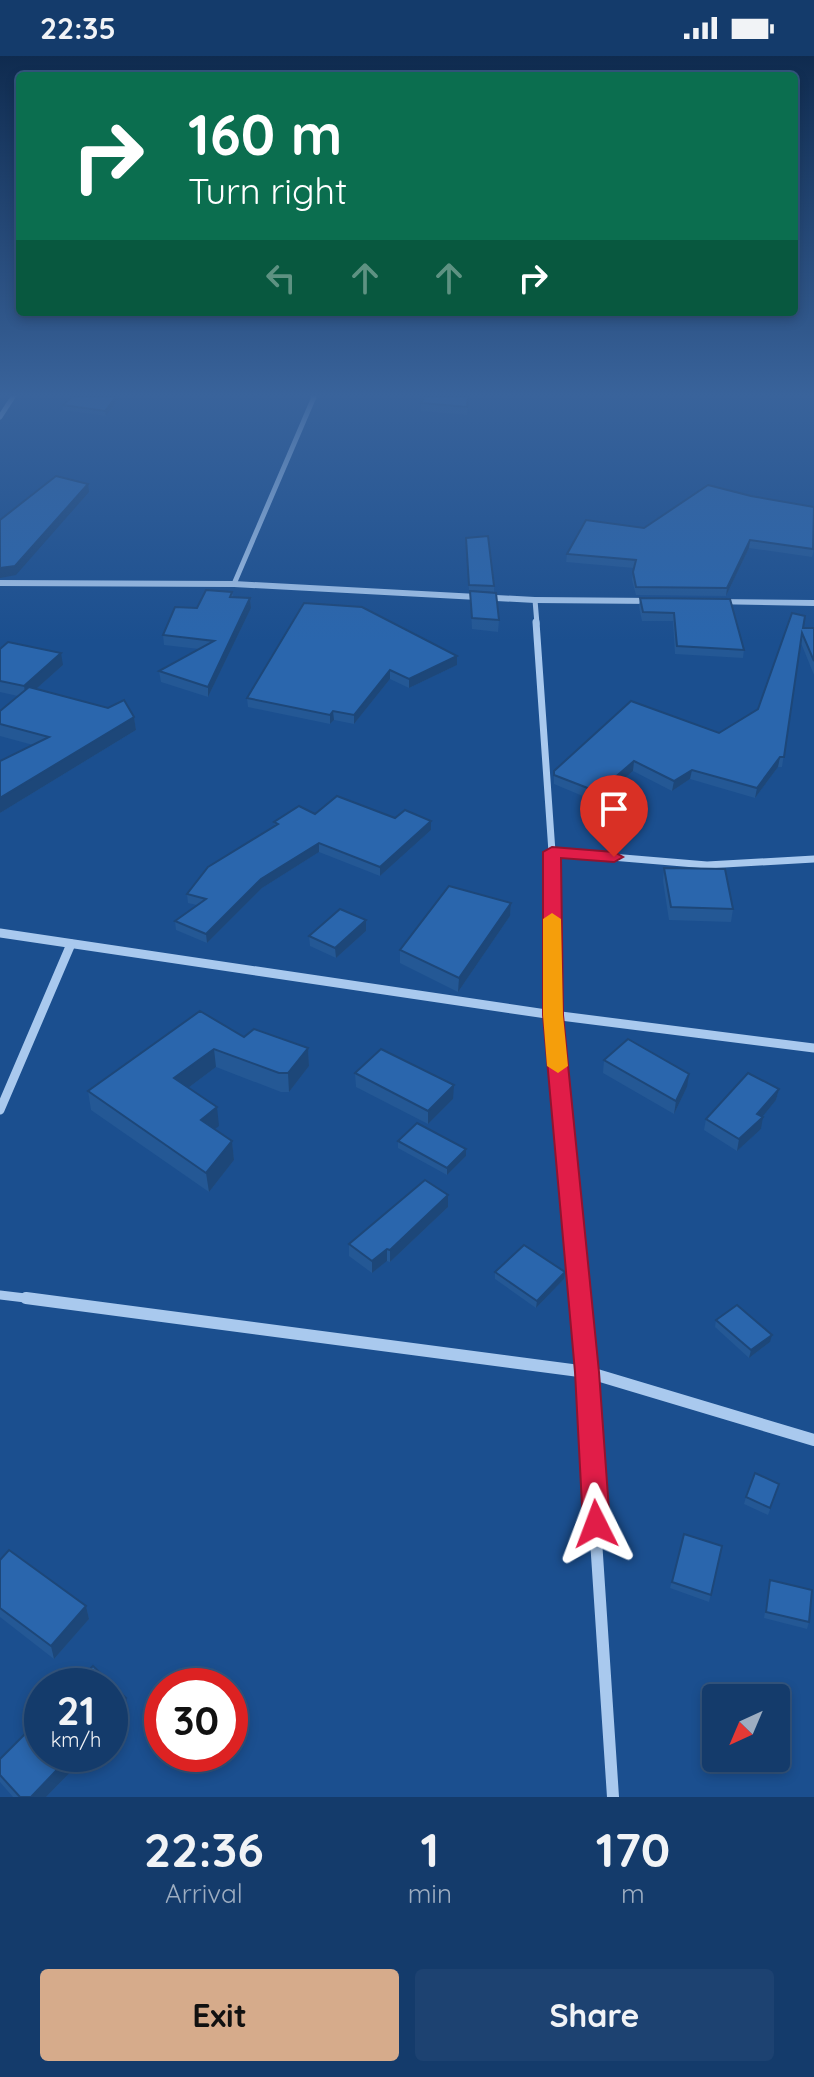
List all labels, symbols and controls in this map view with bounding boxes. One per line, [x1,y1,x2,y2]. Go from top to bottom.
text: 22:35 [40,9,116,47]
text: 160 m [188,99,342,169]
icon: right [56,104,160,208]
text: Turn right [188,168,347,213]
icon: left [259,256,303,300]
icon: ahead [343,256,387,300]
icon: ahead [427,256,471,300]
icon: right [511,256,555,300]
pin [580,775,648,857]
icon: arrive [592,787,636,831]
position arrow [554,1482,638,1566]
speed limit sign: 30 [144,1668,248,1772]
north arrow [702,1684,790,1772]
map controls [702,1684,790,1772]
text: 21 [57,1685,95,1735]
text: km/h [51,1727,101,1752]
text: 22:36 [144,1819,264,1879]
text: 1 [420,1819,439,1879]
text: 170 [596,1819,670,1879]
text: Arrival [165,1877,243,1910]
text: min [408,1877,452,1910]
text: m [621,1877,645,1910]
button: Exit [40,1969,399,2061]
button: Share [415,1969,774,2061]

